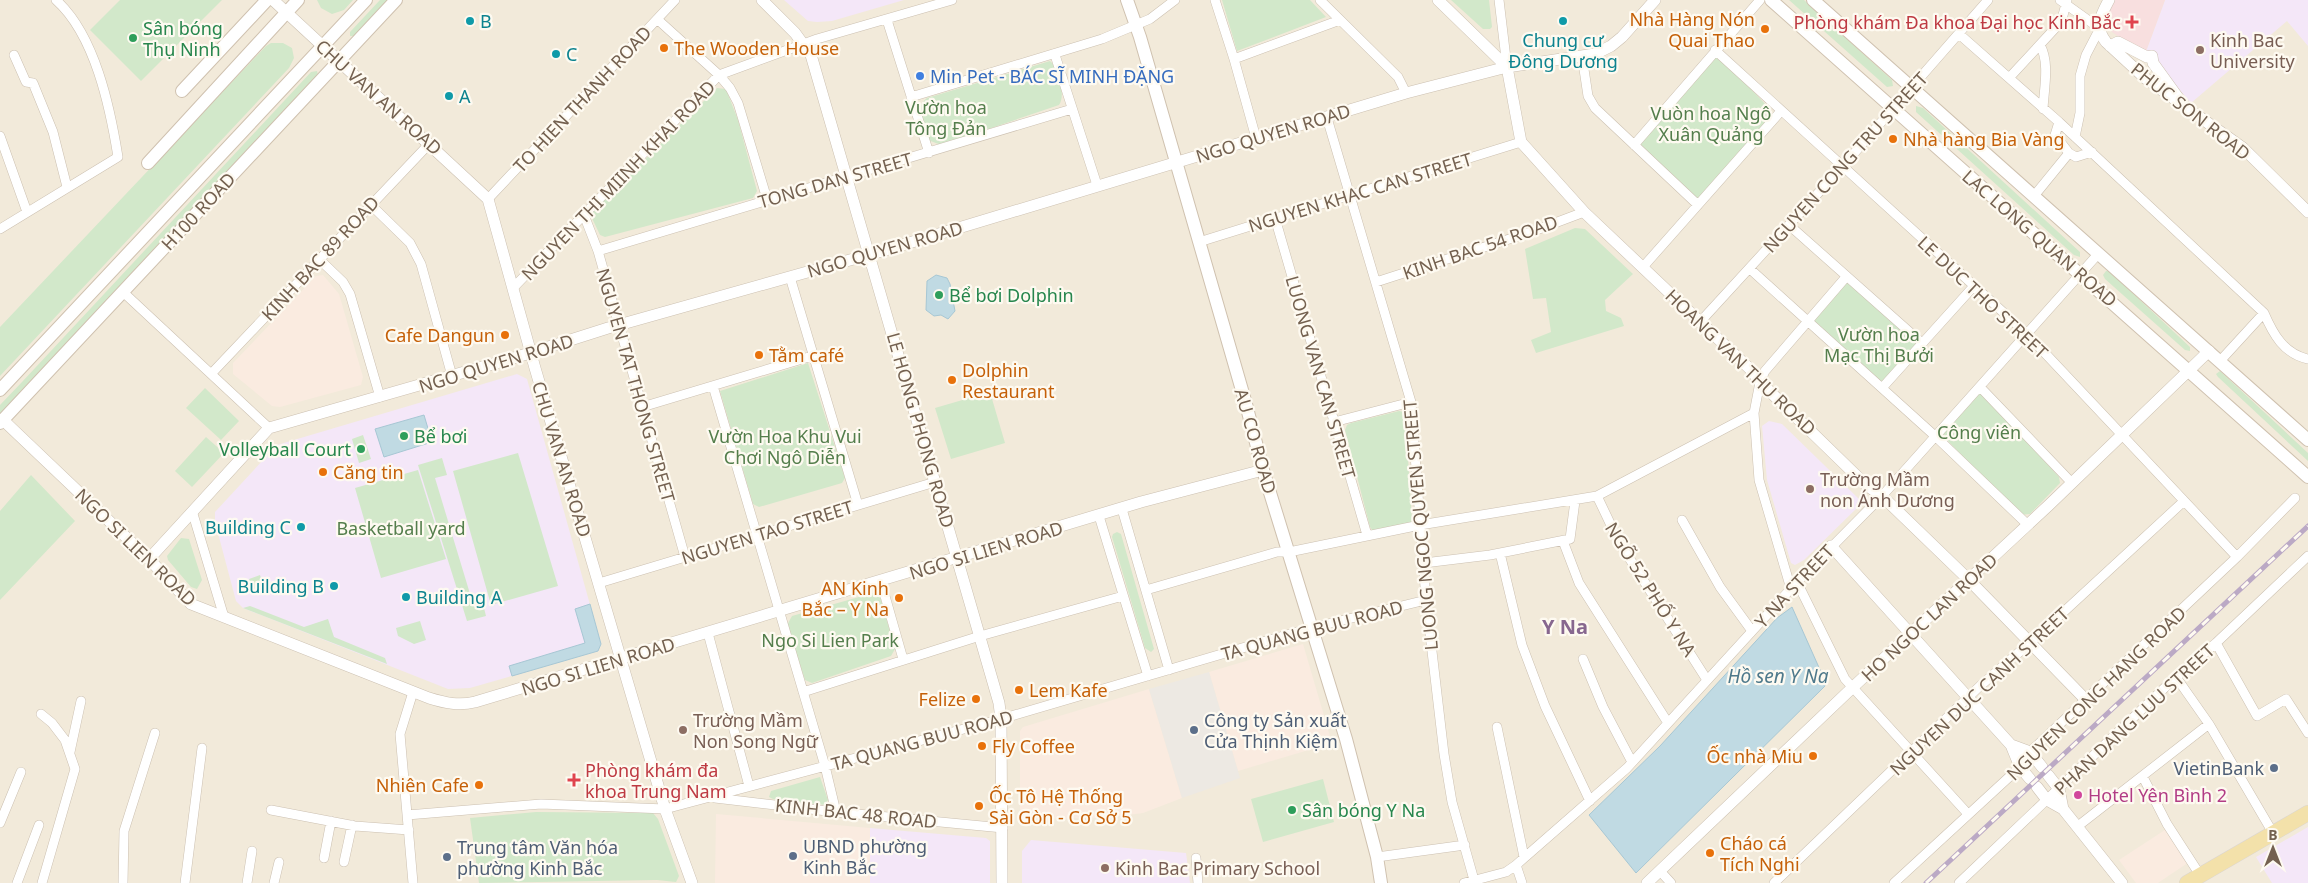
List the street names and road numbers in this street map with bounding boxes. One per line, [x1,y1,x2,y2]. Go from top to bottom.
street label: TO HIEN THANH ROAD [508,21,656,177]
street label: CHU VAN AN ROAD [311,34,447,160]
street label: PHUC SON ROAD [2126,57,2256,165]
street label: NGUYEN CONG TRU STREET [1757,67,1933,257]
street label: NGUYEN THI MIINH KHAI ROAD [516,75,720,285]
street label: NGO QUYEN ROAD [1193,98,1353,168]
street label: TONG DAN STREET [755,147,915,213]
street label: NGUYEN KHAC CAN STREET [1245,147,1475,237]
street label: LAC LONG QUAN ROAD [1958,164,2122,312]
street label: H100 ROAD [156,167,240,255]
street label: KINH BAC 89 ROAD [256,190,384,326]
street label: KINH BAC 54 ROAD [1399,209,1561,285]
street label: NGO QUYEN ROAD [804,215,966,283]
street label: LE DUC THO STREET [1913,230,2053,364]
street label: NGUYEN TAT THONG STREET [591,265,681,505]
street label: LUONG VAN CAN STREET [1280,273,1362,481]
street label: HOANG VAN THU ROAD [1660,284,1822,440]
street label: NGO QUYEN ROAD [416,328,576,398]
street label: LE HONG PHONG ROAD [882,329,960,531]
street label: CHU VAN AN ROAD [527,378,597,540]
street label: AU CO ROAD [1229,385,1283,497]
street label: LUONG NGOC QUYEN STREET [1397,399,1443,651]
street label: NGO SI LIEN ROAD [70,483,202,611]
street label: NGUYEN TAO STREET [678,494,856,570]
street label: NGO SI LIEN ROAD [906,515,1066,585]
street label: NGÕ 52 PHỐ Y NA [1600,517,1702,661]
street label: Y NA STREET [1749,539,1839,633]
street label: HO NGOC LAN ROAD [1856,548,2002,686]
street label: TA QUANG BUU ROAD [1218,594,1406,666]
street label: NGUYEN CONG HANG ROAD [2001,601,2191,785]
street label: NGUYEN DUC CANH STREET [1884,602,2074,780]
street label: NGO SI LIEN ROAD [518,631,678,701]
street label: PHAN DANG LUU STREET [2049,638,2219,800]
street label: TA QUANG BUU ROAD [828,704,1016,776]
street label: KINH BAC 48 ROAD [774,793,938,833]

